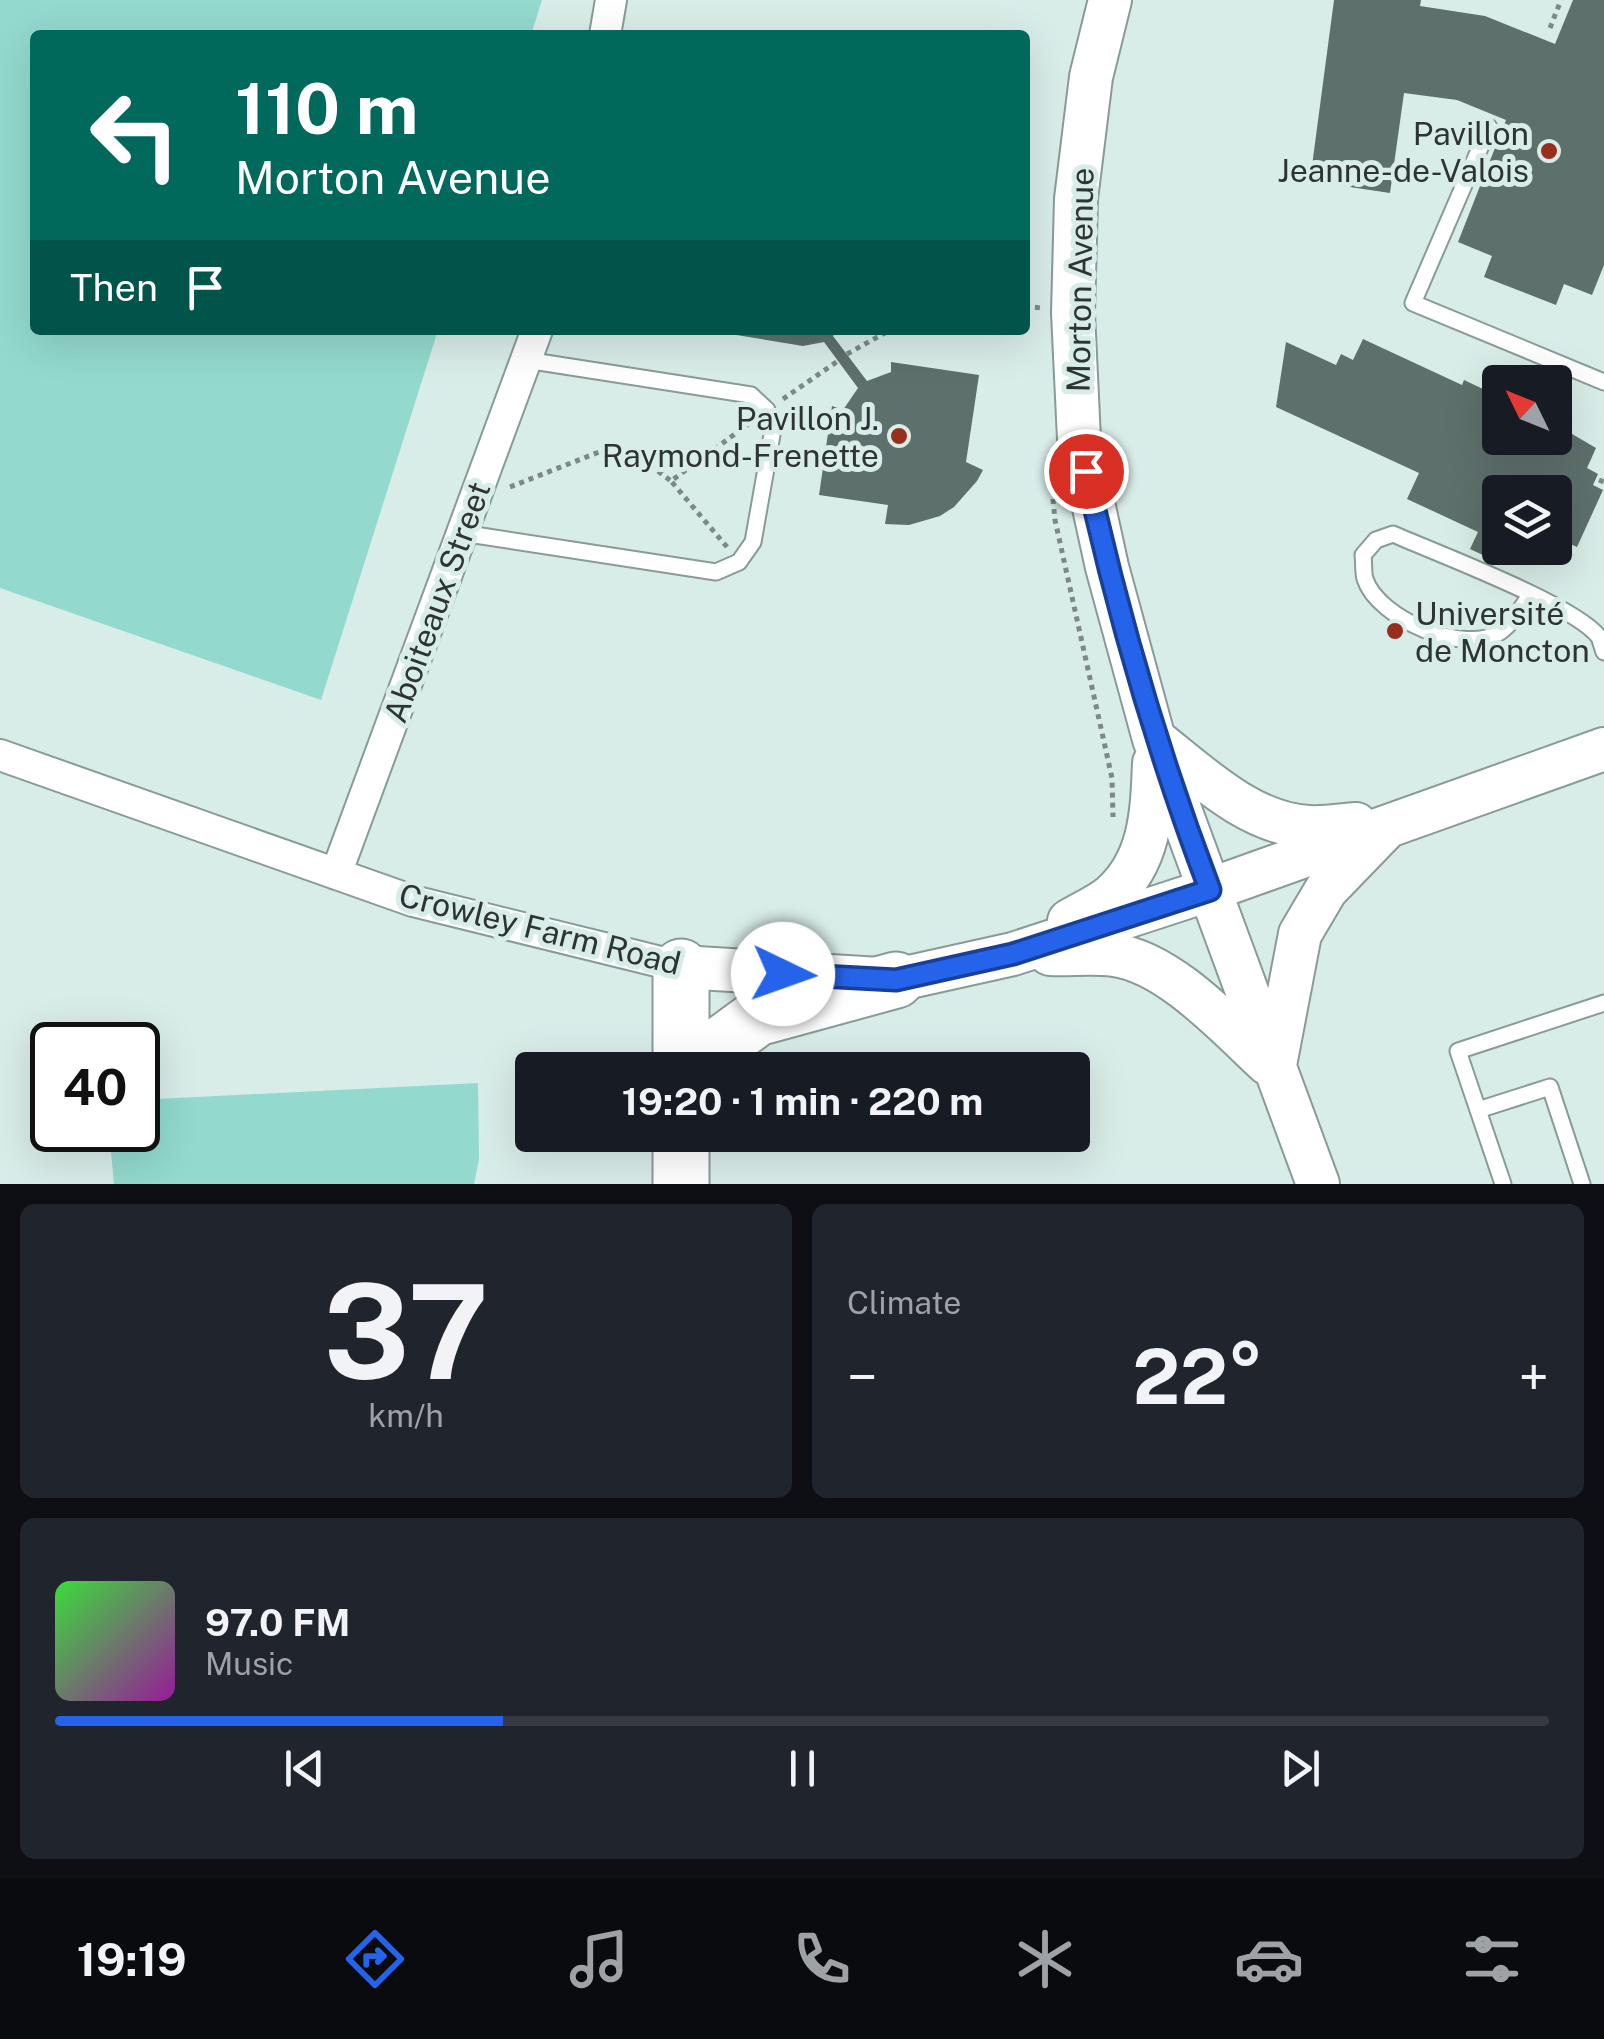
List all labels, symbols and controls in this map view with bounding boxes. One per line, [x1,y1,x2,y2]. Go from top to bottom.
text: 110 m [235,67,419,150]
icon: left [70,70,200,200]
place label: Pavillon Jeanne-de-Valois [1277,115,1529,189]
marker: Pavillon Jeanne-de-Valois [1538,140,1560,162]
text: Morton Avenue [235,151,551,204]
street label: Morton Avenue [1060,167,1100,393]
icon: arrive [178,260,233,315]
text: Then [70,265,158,310]
north arrow [1482,365,1572,455]
map controls [1482,365,1572,565]
place label: Pavillon J. Raymond-Frenette [602,400,879,474]
marker: Pavillon J. Raymond-Frenette [888,425,910,447]
pin [1044,429,1129,514]
icon: arrive [1059,444,1114,499]
button: layers [1482,475,1572,565]
street label: Aboiteaux Street [376,477,498,727]
place label: Université de Moncton [1415,595,1590,669]
marker: Université de Moncton [1384,620,1406,642]
street label: Crowley Farm Road [395,876,685,982]
position arrow [731,922,835,1026]
speed limit sign: 40 [30,1022,160,1152]
text: 19:20 · 1 min · 220 m [622,1079,983,1124]
text: 37 [323,1256,489,1408]
text: Climate [847,1284,961,1321]
text: 22° [1133,1333,1263,1421]
text: − [847,1345,878,1409]
text: + [1519,1345,1549,1409]
text: km/h [368,1397,444,1434]
text: 97.0 FM [205,1600,350,1645]
text: Music [205,1645,293,1682]
icon: previous [277,1741,332,1796]
icon: pause [775,1741,830,1796]
icon: next [1273,1741,1328,1796]
icon: directions [340,1924,410,1994]
icon: music [564,1924,634,1994]
icon: phone [787,1924,857,1994]
icon: climate [1010,1924,1080,1994]
icon: car [1234,1924,1304,1994]
icon: filters [1457,1924,1527,1994]
text: 19:19 [77,1933,187,1986]

